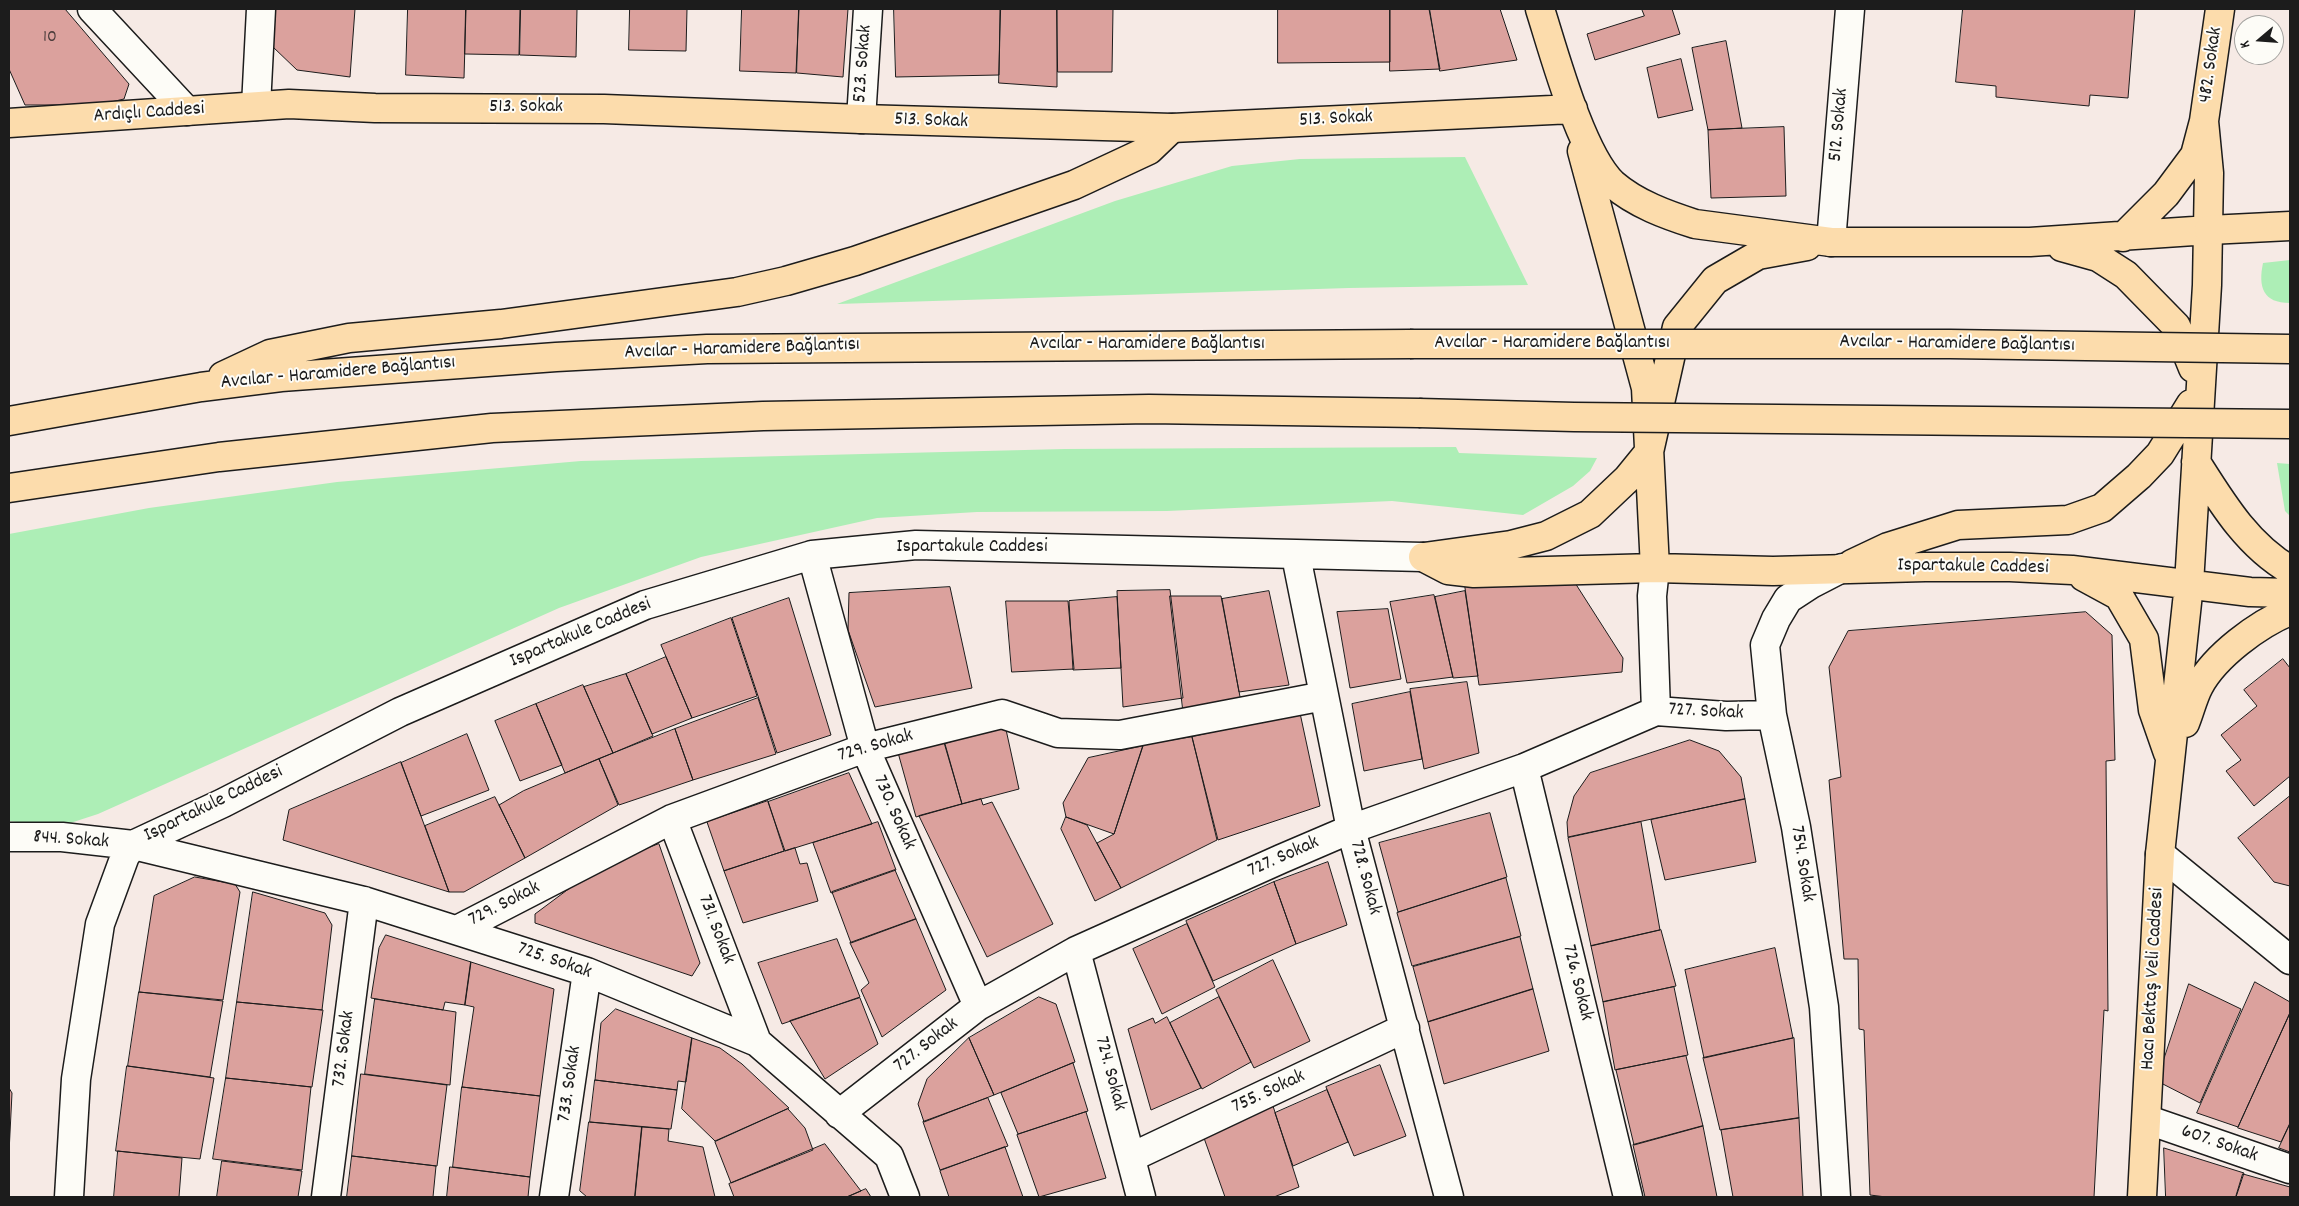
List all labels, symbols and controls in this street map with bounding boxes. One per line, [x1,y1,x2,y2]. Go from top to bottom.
north arrow [2234,15,2284,65]
street label: 523. Sokak [849,24,879,104]
street label: 482. Sokak [2195,25,2229,105]
house number: 10 [43,28,57,50]
text: K [2235,38,2256,50]
street label: 512. Sokak [1825,87,1855,163]
street label: 513. Sokak [489,96,563,120]
street label: Ardıçlı Caddesi [93,98,205,130]
street label: 513. Sokak [1298,106,1374,134]
street label: 513. Sokak [894,109,968,135]
street label: Avcılar - Haramidere Bağlantısı [1839,331,2075,359]
street label: Avcılar - Haramidere Bağlantısı [1434,332,1670,356]
street label: Avcılar - Haramidere Bağlantısı [1029,333,1265,357]
street label: Avcılar - Haramidere Bağlantısı [624,334,860,366]
street label: Avcılar - Haramidere Bağlantısı [220,352,456,396]
street label: Ispartakule Caddesi [896,536,1048,560]
street label: Ispartakule Caddesi [1897,555,2049,581]
street label: Ispartakule Caddesi [507,593,655,675]
street label: 727. Sokak [1668,699,1744,727]
street label: 729. Sokak [836,725,916,769]
street label: Ispartakule Caddesi [141,761,287,849]
street label: 730. Sokak [866,772,920,854]
street label: 754. Sokak [1783,824,1819,904]
street label: 844. Sokak [32,826,110,856]
street label: 727. Sokak [1245,832,1323,884]
street label: 728. Sokak [1343,838,1385,918]
street label: 729. Sokak [465,877,545,933]
street label: Hacı Bektaş Veli Caddesi [2137,887,2171,1071]
street label: 731. Sokak [691,892,739,968]
street label: 725. Sokak [514,938,594,986]
street label: 726. Sokak [1555,942,1597,1024]
street label: 732. Sokak [328,1009,362,1089]
street label: 727. Sokak [890,1013,964,1079]
street label: 724. Sokak [1088,1034,1130,1114]
street label: 733. Sokak [554,1044,588,1124]
street label: 755. Sokak [1229,1066,1309,1120]
street label: 607. Sokak [2177,1121,2261,1169]

